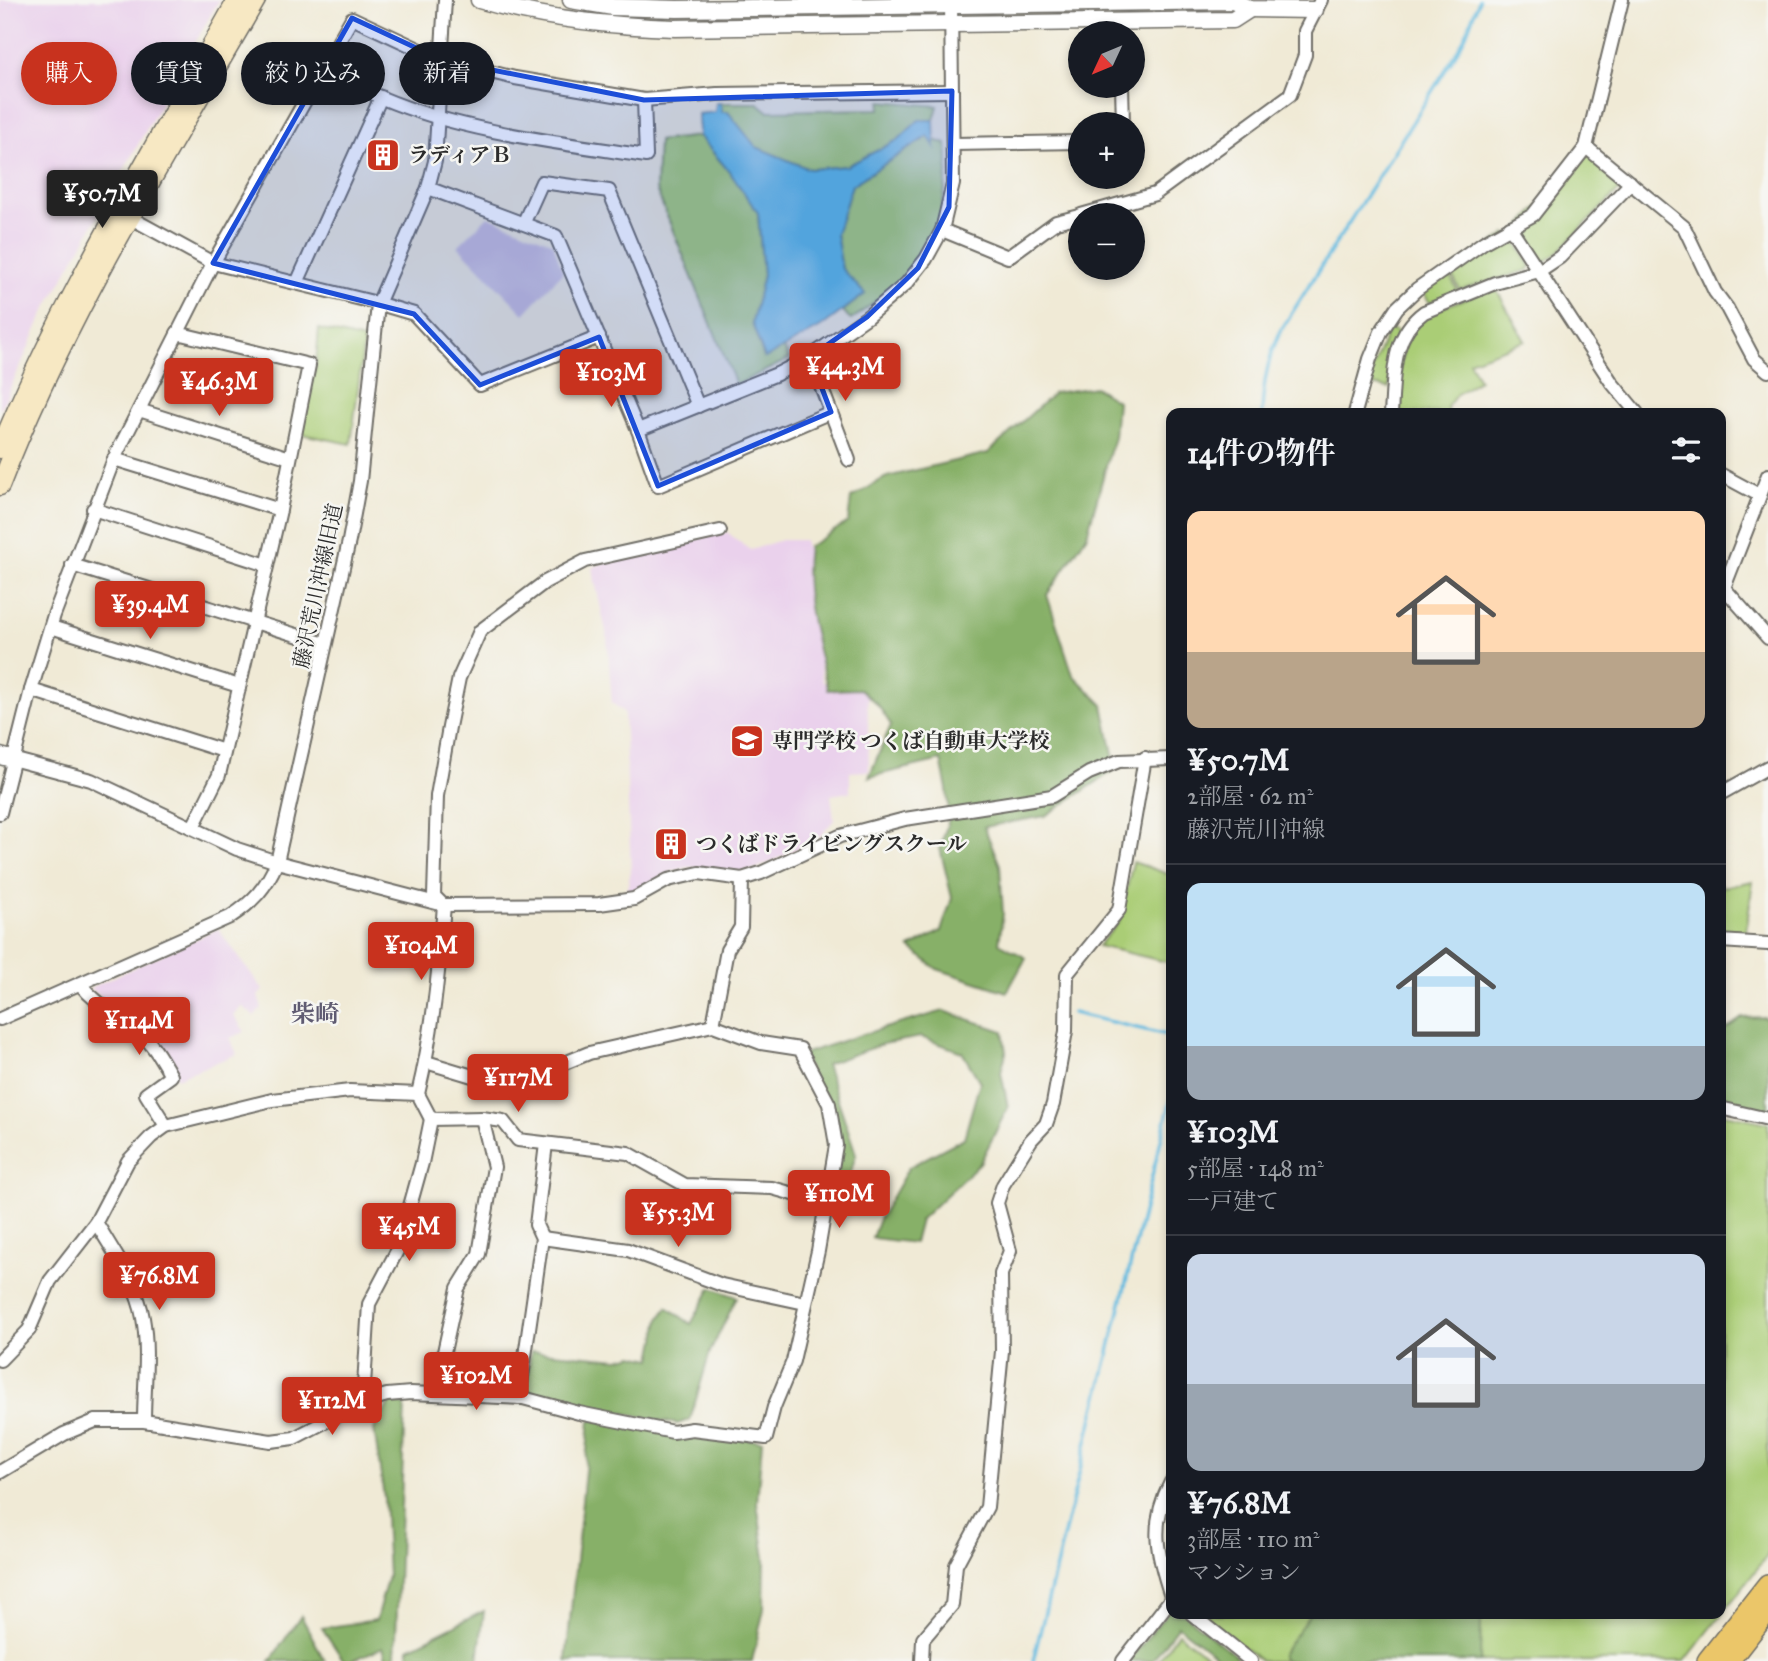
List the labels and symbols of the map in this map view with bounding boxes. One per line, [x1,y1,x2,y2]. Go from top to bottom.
north arrow [1068,21,1144,98]
building icon: ラディアＢ [364,136,402,174]
place label: ラディアＢ [408,142,511,168]
pin: ¥50.7M [45,170,159,230]
pin: ¥44.3M [788,344,902,403]
pin: ¥103M [562,350,660,409]
pin: ¥46.3M [162,358,276,418]
street label: 藤沢荒川沖線旧道 [288,501,348,671]
pin: ¥39.4M [93,582,207,641]
school or university icon: 専門学校 つくば自動車大学校 [728,722,766,760]
place label: 専門学校 つくば自動車大学校 [772,728,1050,754]
building icon: つくばドライビングスクール [652,825,690,863]
place label: つくばドライビングスクール [696,831,967,857]
pin: ¥104M [372,922,470,982]
pin: ¥114M [90,998,188,1057]
district label: 柴崎 [291,999,339,1029]
pin: ¥117M [469,1054,567,1114]
pin: ¥110M [790,1170,888,1230]
pin: ¥55.3M [621,1190,735,1249]
pin: ¥45M [368,1204,450,1263]
pin: ¥76.8M [102,1252,216,1312]
pin: ¥102M [427,1352,525,1412]
pin: ¥112M [283,1378,381,1437]

